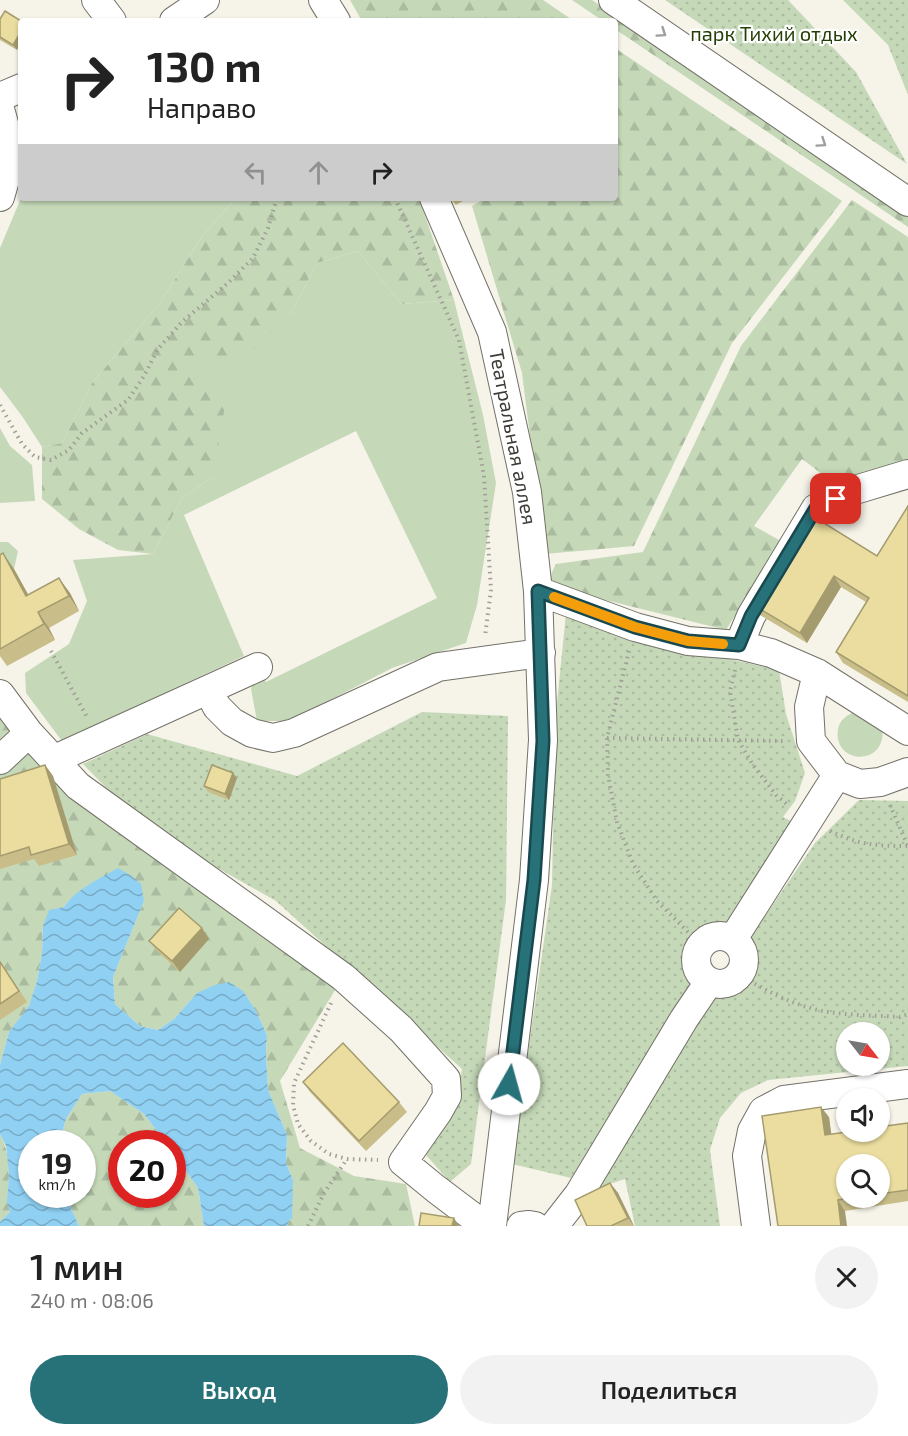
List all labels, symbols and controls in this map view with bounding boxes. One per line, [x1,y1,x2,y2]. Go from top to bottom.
park label: парк Тихий отдых [690,21,858,45]
one-way arrow [655,26,666,37]
text: 130 m [147,40,262,90]
icon: right [48,42,126,120]
text: Направо [147,91,256,123]
one-way arrow [816,136,827,147]
icon: left [239,156,272,189]
icon: ahead [302,156,335,189]
icon: right [365,156,398,189]
street label: Театральная аллея [485,347,543,527]
pin [810,473,861,524]
icon: arrive [819,482,852,515]
north arrow [836,1022,890,1076]
map controls [836,1022,890,1208]
position arrow [477,1052,541,1116]
button: sound [836,1088,890,1142]
speed limit sign: 20 [108,1130,186,1208]
text: 19 [42,1144,72,1180]
button: search [836,1154,890,1208]
text: km/h [38,1175,76,1193]
text: 1 мин [30,1244,124,1287]
button: close [815,1246,878,1309]
text: 240 m · 08:06 [30,1288,154,1312]
button: Выход [30,1355,448,1424]
button: Поделиться [460,1355,878,1424]

